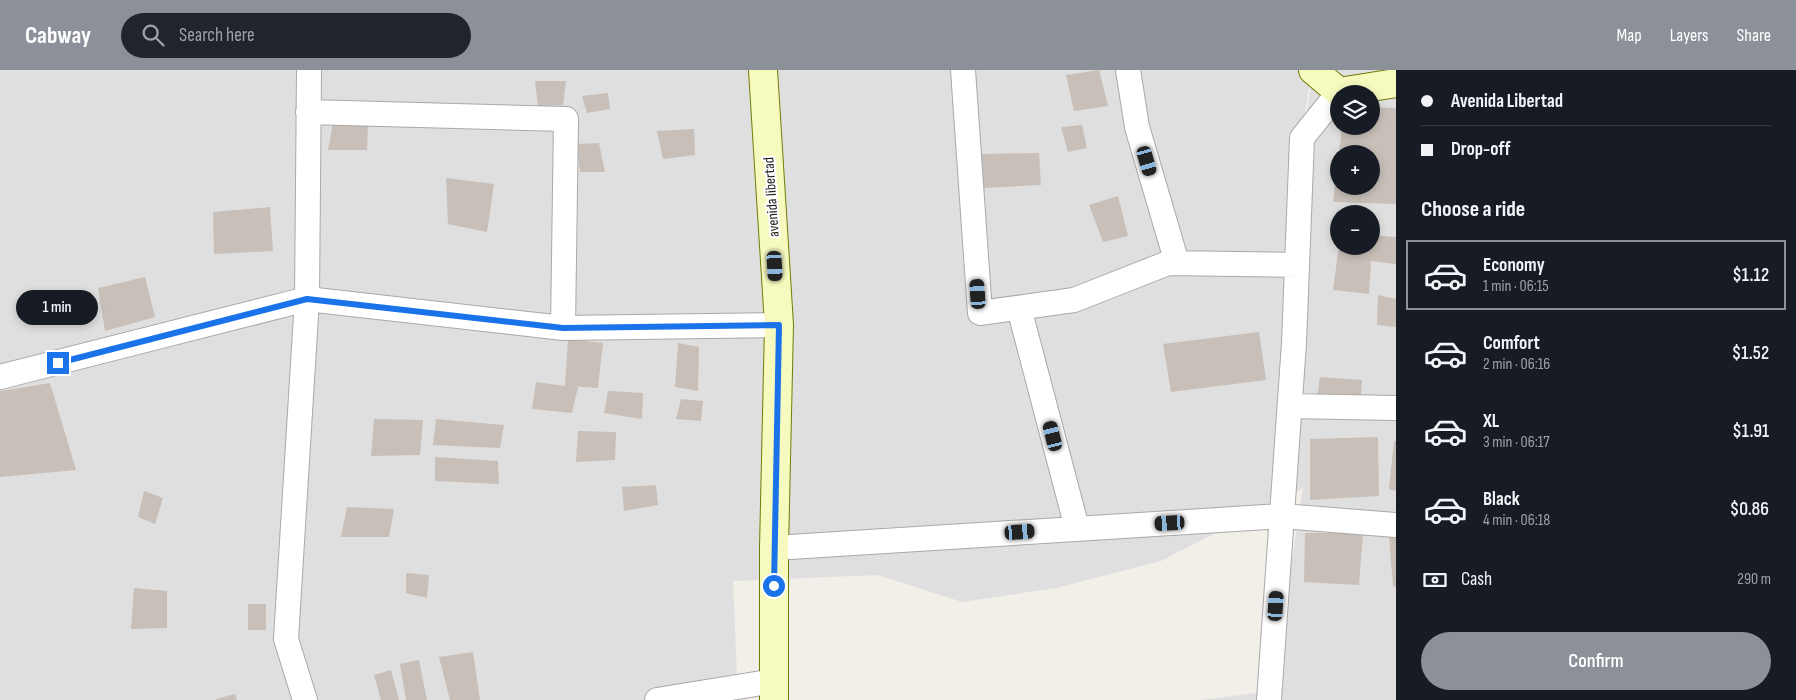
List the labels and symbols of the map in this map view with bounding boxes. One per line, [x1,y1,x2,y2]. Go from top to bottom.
car [1135,145,1158,177]
street label: avenida libertad [759,156,784,238]
car [766,251,783,281]
car [969,279,986,309]
callout: 1 min [17,290,99,326]
route end [47,352,69,374]
car [1042,420,1063,452]
car [1154,515,1185,531]
car [1004,523,1035,541]
route start [763,575,785,597]
car [1267,591,1284,621]

